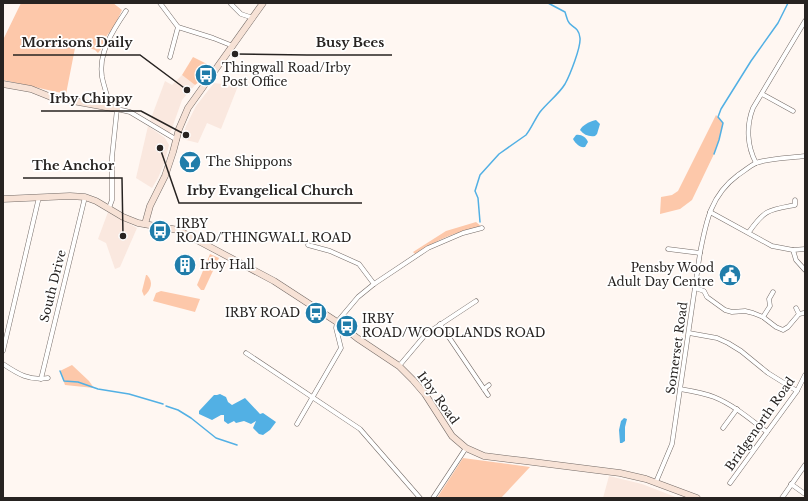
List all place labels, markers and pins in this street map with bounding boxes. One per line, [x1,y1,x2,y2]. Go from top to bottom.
callout: Morrisons Daily [13,30,140,55]
callout: Busy Bees [307,30,392,55]
place label: Thingwall Road/Irby Post Office [222,60,351,89]
bus stop icon: Thingwall Road/Irby Post Office [193,62,219,88]
callout: Irby Chippy [41,86,141,111]
bar icon: The Shippons [177,149,203,175]
callout: The Anchor [23,153,122,178]
place label: The Shippons [206,154,292,169]
callout: Irby Evangelical Church [179,178,362,203]
place label: IRBY ROAD/THINGWALL ROAD [176,216,351,245]
bus stop icon: IRBY ROAD/THINGWALL ROAD [147,218,173,244]
building icon: Irby Hall [172,252,198,278]
place label: Irby Hall [200,257,255,272]
place label: Pensby Wood Adult Day Centre [606,260,714,289]
public building icon: Pensby Wood Adult Day Centre [717,262,743,288]
bus stop icon: IRBY ROAD [303,300,329,326]
place label: IRBY ROAD [225,305,300,320]
place label: IRBY ROAD/WOODLANDS ROAD [362,311,545,340]
bus stop icon: IRBY ROAD/WOODLANDS ROAD [334,313,360,339]

